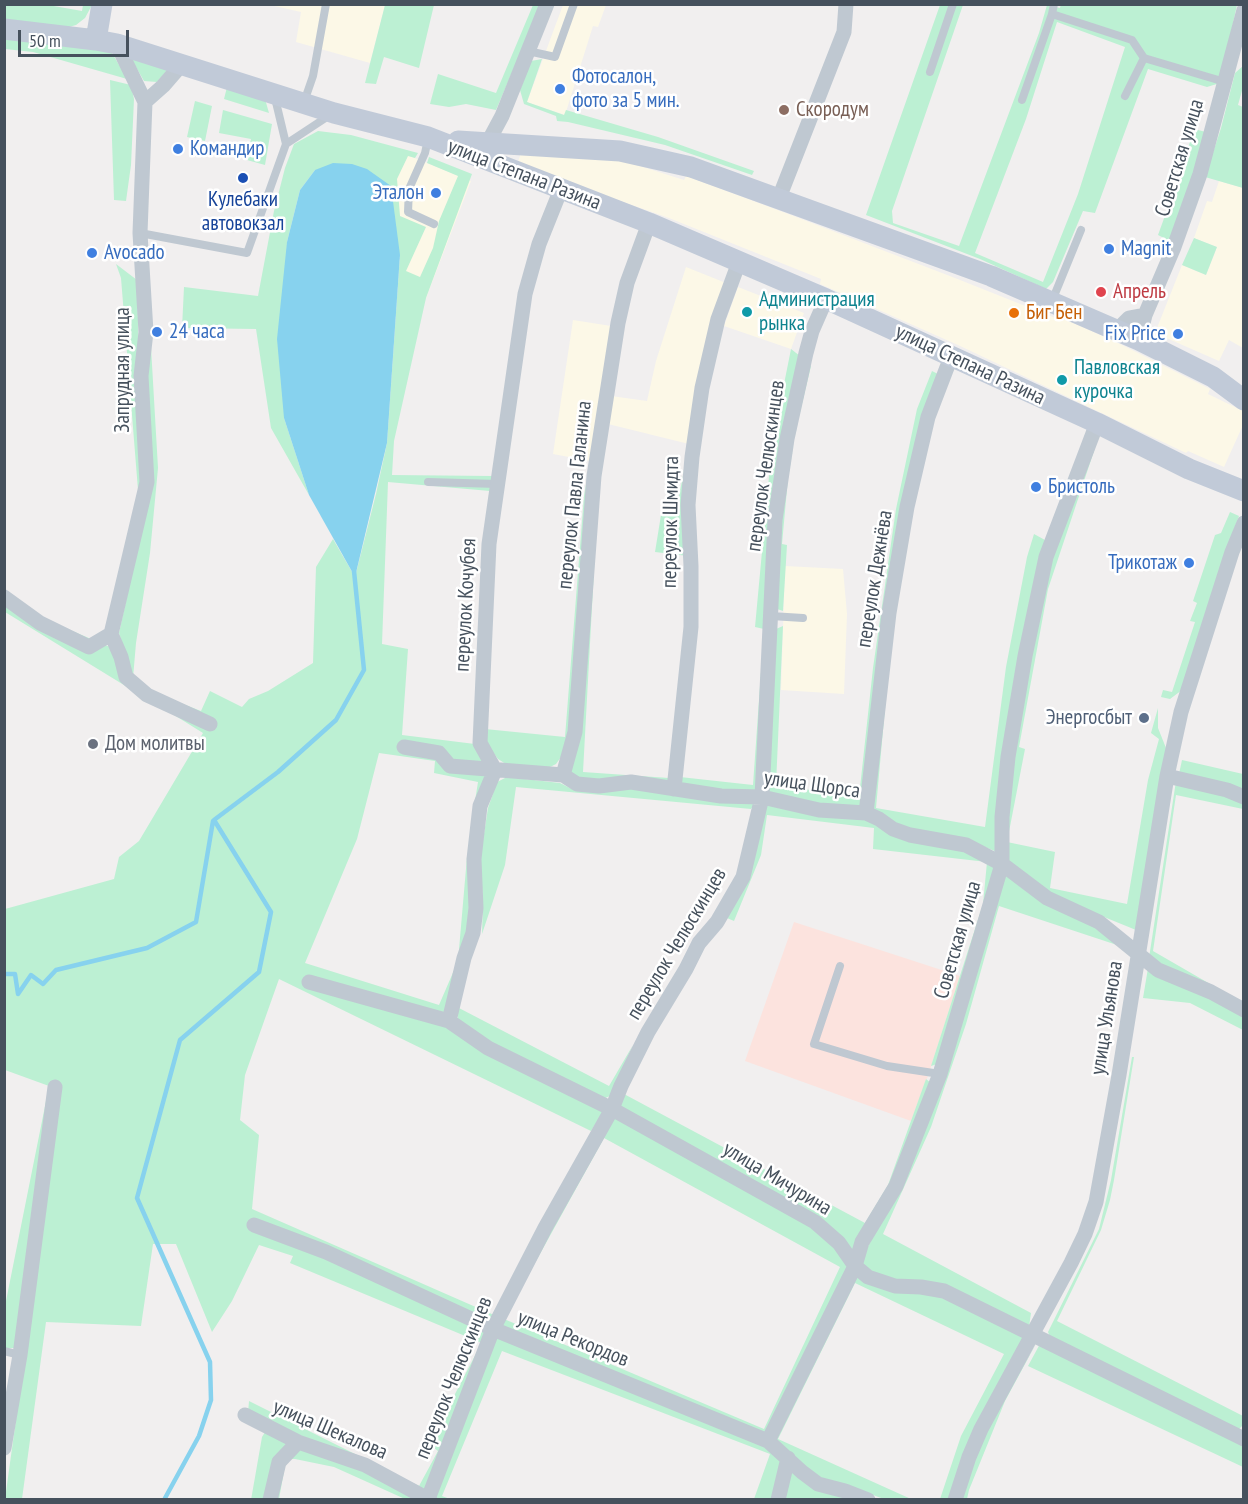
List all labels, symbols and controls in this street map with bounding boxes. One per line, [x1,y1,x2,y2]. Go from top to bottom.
scale bar [21,18,132,56]
text: 50 m [29,29,61,52]
place label: Фотосалон, фото за 5 мин. [572,64,680,114]
marker: Фотосалон, фото за 5 мин. [553,82,567,96]
street label: Советская улица [1150,96,1210,220]
place label: Скородум [796,97,869,123]
marker: Скородум [777,103,791,117]
street label: улица Степана Разина [444,134,604,216]
place label: Командир [190,136,264,162]
marker: Командир [171,142,185,156]
marker: Кулебаки автовокзал [236,171,250,185]
place label: Эталон [372,180,424,206]
marker: Эталон [429,186,443,200]
place label: Кулебаки автовокзал [202,187,284,237]
place label: Magnit [1121,236,1171,262]
place label: Avocado [104,240,165,266]
marker: Magnit [1102,242,1116,256]
marker: Avocado [85,246,99,260]
place label: Апрель [1113,279,1166,305]
marker: Апрель [1094,285,1108,299]
place label: Администрация рынка [759,287,875,337]
place label: Биг Бен [1026,300,1082,326]
marker: Администрация рынка [740,305,754,319]
marker: Биг Бен [1007,306,1021,320]
street label: Запрудная улица [110,307,136,433]
place label: 24 часа [169,319,225,345]
street label: улица Степана Разина [891,319,1049,411]
place label: Fix Price [1105,321,1166,347]
marker: 24 часа [150,325,164,339]
marker: Fix Price [1171,327,1185,341]
place label: Павловская курочка [1074,355,1160,405]
marker: Павловская курочка [1055,373,1069,387]
street label: переулок Челюскинцев [742,379,790,553]
street label: переулок Павла Галанина [553,400,597,590]
street label: переулок Шмидта [657,456,685,588]
place label: Бристоль [1048,474,1115,500]
marker: Бристоль [1029,480,1043,494]
street label: переулок Дежнёва [852,509,898,649]
street label: переулок Кочубея [450,538,482,672]
place label: Трикотаж [1108,550,1177,576]
marker: Трикотаж [1182,556,1196,570]
place label: Энергосбыт [1046,705,1132,731]
marker: Энергосбыт [1137,711,1151,725]
place label: Дом молитвы [105,731,205,757]
marker: Дом молитвы [86,737,100,751]
street label: улица Щорса [762,766,862,804]
street label: переулок Челюскинцев [622,863,732,1025]
street label: Советская улица [929,878,987,1002]
street label: улица Ульянова [1086,959,1128,1077]
street label: улица Мичурина [718,1137,836,1221]
street label: переулок Челюскинцев [410,1293,498,1463]
street label: улица Рекордов [514,1305,632,1373]
street label: улица Шекалова [269,1395,391,1465]

